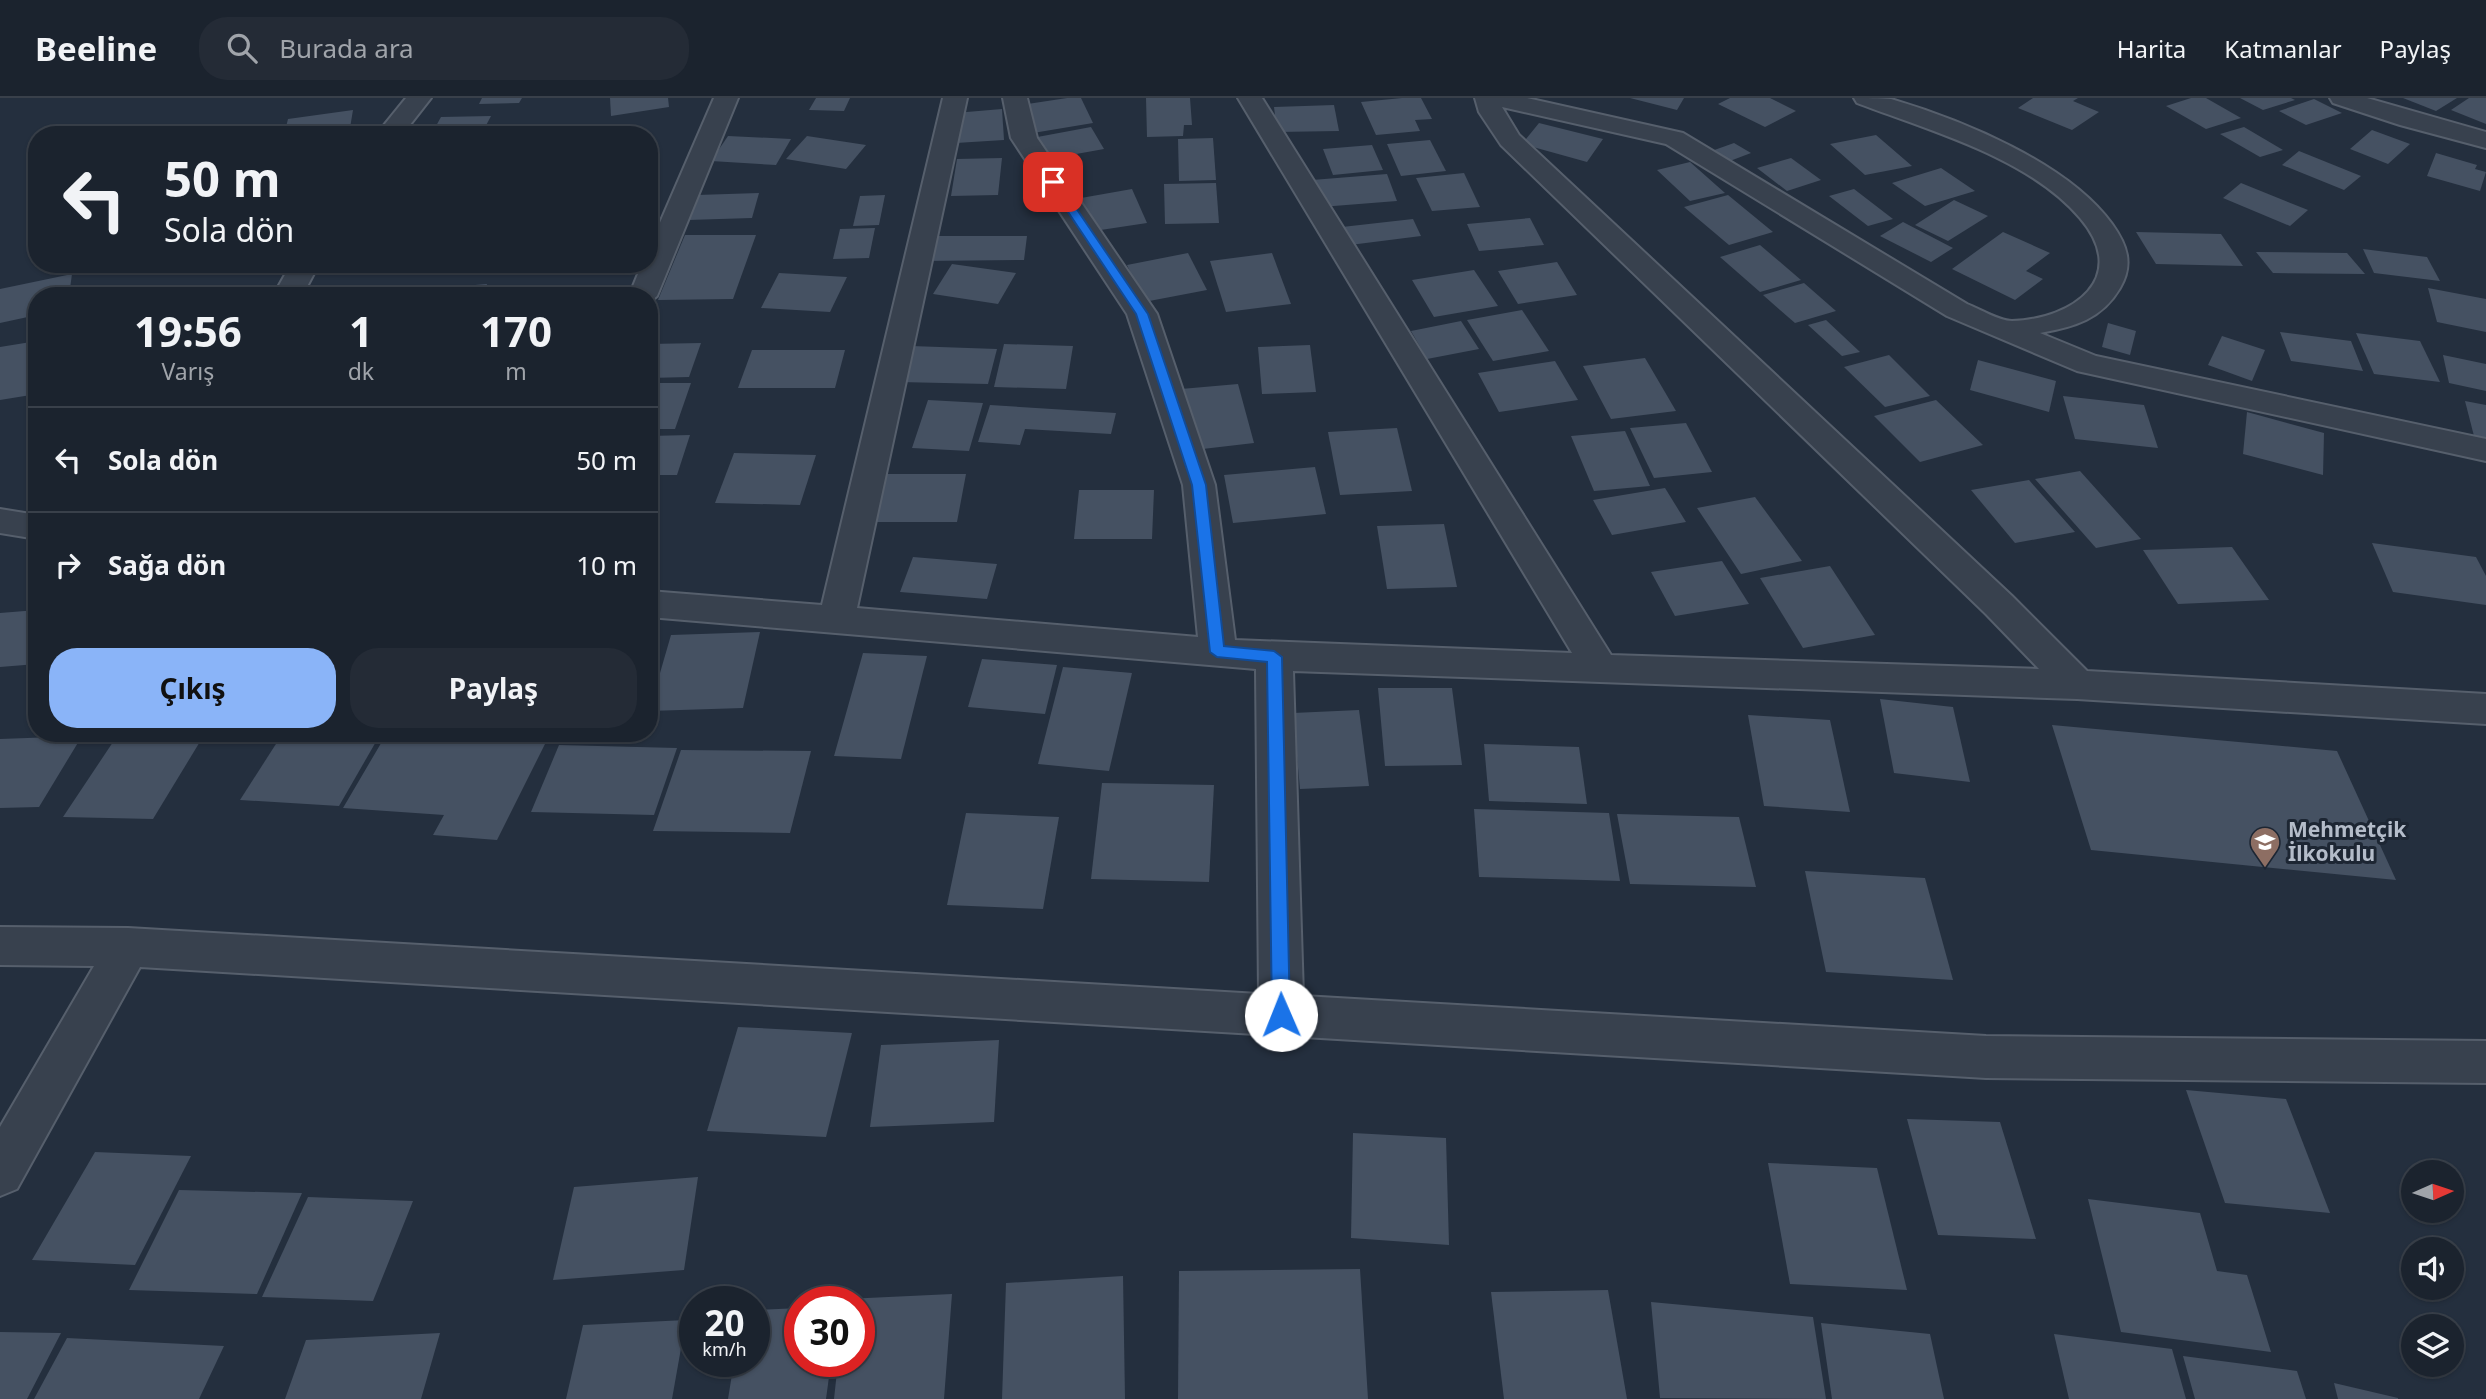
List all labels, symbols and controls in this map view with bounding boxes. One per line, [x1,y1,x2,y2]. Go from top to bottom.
search box [199,17,689,80]
text: Beeline [35,26,157,71]
icon: search [223,29,261,67]
text: Burada ara [279,30,414,66]
text: Harita [2117,32,2186,65]
text: Katmanlar [2224,32,2342,65]
text: Paylaş [2380,32,2451,65]
text: 50 m [164,145,281,211]
pin [1023,152,1083,212]
icon: left [49,154,140,245]
icon: arrive [1034,163,1072,201]
text: Sola dön [164,208,294,251]
text: 19:56 [134,302,242,359]
text: 1 [349,302,373,359]
text: 170 [480,302,552,359]
text: Varış [161,355,214,387]
text: dk [348,355,374,387]
text: m [505,355,527,387]
icon: left [49,441,87,479]
text: Sola dön [108,442,218,478]
text: 50 m [576,442,637,478]
icon: right [49,546,87,584]
text: Sağa dön [108,547,226,583]
text: 10 m [576,547,637,583]
button: Çıkış [49,648,336,728]
button: Paylaş [350,648,637,728]
place label: Mehmetçik İlkokulu [2288,815,2407,867]
school or university icon: Mehmetçik İlkokulu [2248,825,2282,869]
position arrow [1244,978,1318,1052]
north arrow [2401,1160,2464,1223]
map controls [2401,1160,2464,1377]
button: sound [2401,1237,2464,1300]
speed limit sign: 30 [784,1286,875,1377]
text: 20 [704,1299,745,1346]
button: layers [2401,1314,2464,1377]
text: km/h [702,1337,747,1361]

